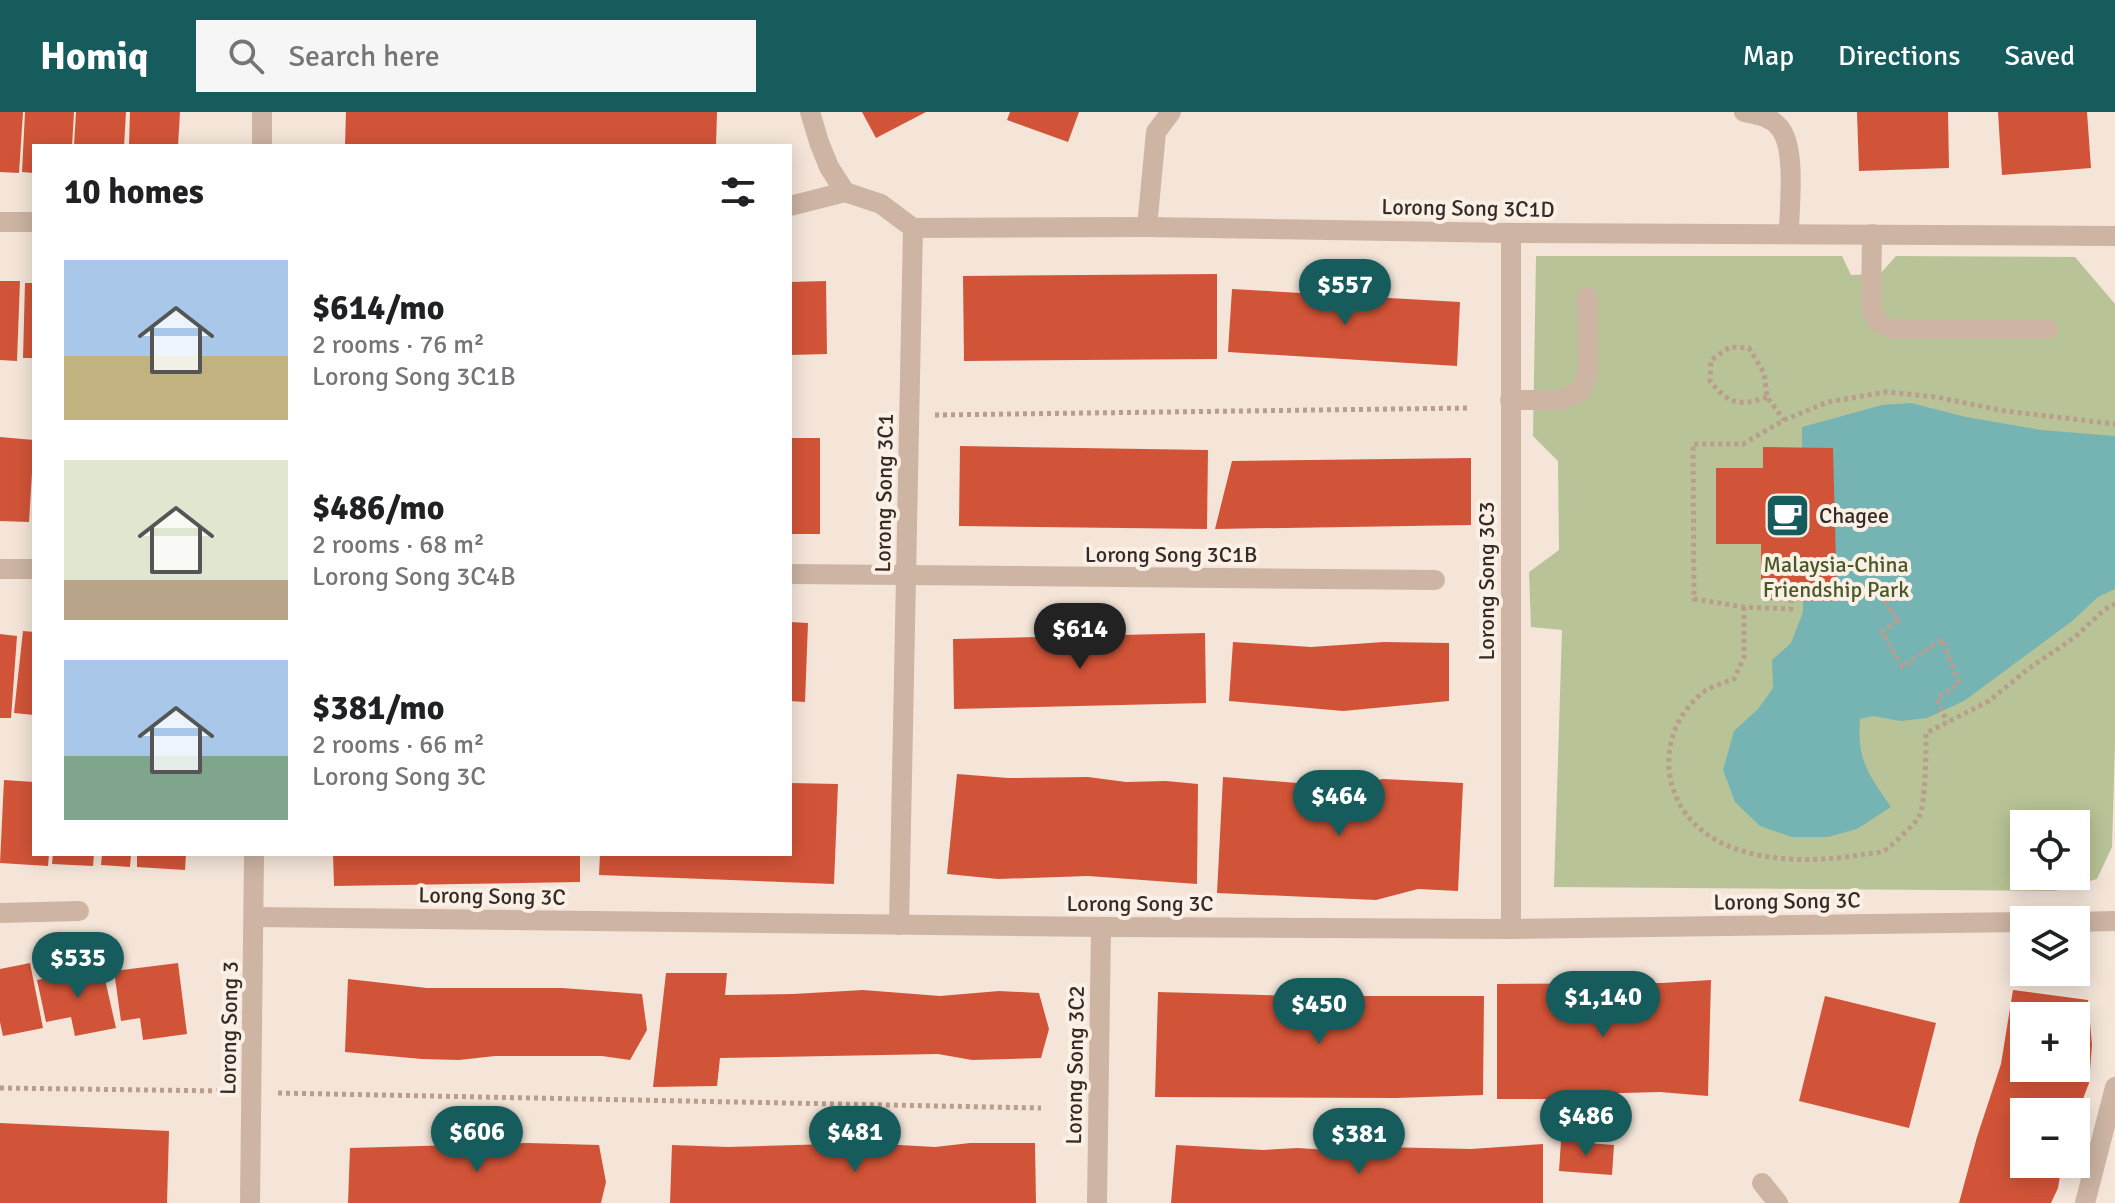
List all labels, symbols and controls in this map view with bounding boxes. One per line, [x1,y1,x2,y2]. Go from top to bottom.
search box [196,20,756,92]
text: Homiq [40,33,148,80]
icon: search [224,34,268,78]
text: Search here [288,38,440,75]
text: Map [1742,39,1794,73]
text: Directions [1838,39,1960,73]
text: Saved [2004,39,2075,73]
icon: filters [716,170,760,214]
text: 10 homes [64,171,204,213]
street label: Lorong Song 3C1D [1381,193,1555,223]
pin: $557 [1298,259,1392,327]
text: $557 [1317,269,1373,301]
text: $614/mo [312,287,445,329]
icon: home [128,292,224,388]
text: 2 rooms · 76 m² [312,329,485,361]
text: Lorong Song 3C1B [312,361,516,393]
street label: Lorong Song 3C1 [869,413,899,573]
text: $486/mo [312,487,445,529]
cafe icon: Chagee [1764,491,1812,539]
icon: home [128,492,224,588]
street label: Lorong Song 3C3 [1473,501,1500,661]
place label: Chagee [1819,502,1889,529]
text: 2 rooms · 68 m² [312,529,485,561]
street label: Lorong Song 3C1B [1085,541,1257,568]
park label: Malaysia-China Friendship Park [1763,551,1909,603]
text: Lorong Song 3C4B [312,561,516,593]
pin: $614 [1033,603,1127,671]
text: $614 [1052,613,1108,645]
text: $381/mo [312,687,445,729]
icon: home [128,692,224,788]
text: 2 rooms · 66 m² [312,729,485,761]
text: Lorong Song 3C [312,761,486,793]
pin: $464 [1292,770,1386,838]
text: $464 [1311,780,1367,812]
map controls [2010,810,2090,1178]
button: locate [2010,810,2090,890]
street label: Lorong Song 3C [418,881,566,911]
street label: Lorong Song 3C [1713,886,1861,916]
street label: Lorong Song 3C [1066,890,1214,917]
button: layers [2010,906,2090,986]
pin: $535 [31,932,125,1000]
text: $535 [50,942,106,974]
street label: Lorong Song 3 [214,961,244,1095]
pin: $1,140 [1538,971,1668,1039]
pin: $450 [1272,978,1366,1046]
text: $1,140 [1564,981,1642,1013]
street label: Lorong Song 3C2 [1060,985,1090,1145]
text: $450 [1291,988,1347,1020]
button: + [2010,1002,2090,1082]
pin: $486 [1539,1090,1633,1158]
button: − [2010,1098,2090,1178]
text: $486 [1558,1100,1614,1132]
pin: $606 [430,1106,524,1174]
pin: $481 [808,1106,902,1174]
pin: $381 [1312,1108,1406,1176]
text: $606 [449,1116,505,1148]
text: $481 [827,1116,883,1148]
text: $381 [1331,1118,1387,1150]

